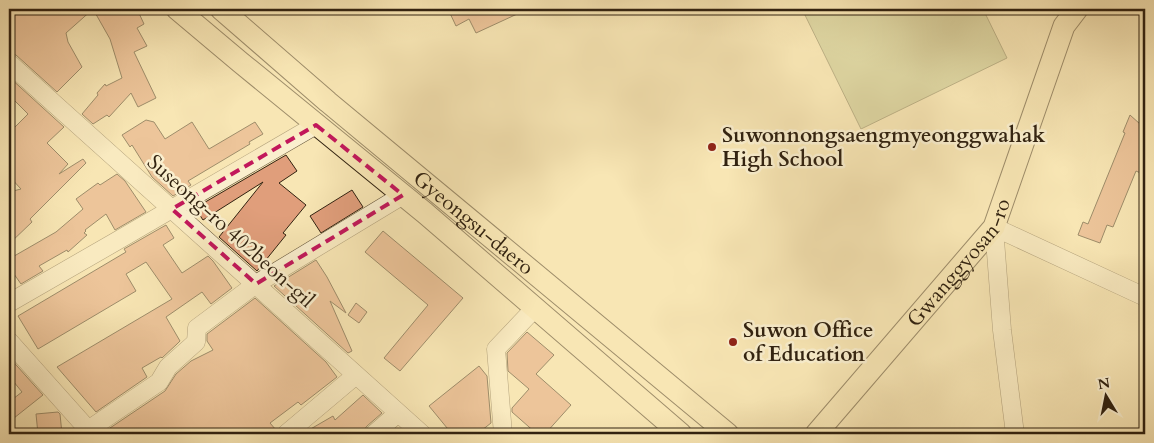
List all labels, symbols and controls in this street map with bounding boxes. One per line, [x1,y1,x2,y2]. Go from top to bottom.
place label: Suwonnongsaengmyeonggwahak High School [722,121,1045,174]
marker: Suwonnongsaengmyeonggwahak High School [706,141,718,153]
street label: Suseong-ro 402beon-gil [141,148,321,315]
street label: Gyeongsu-daero [407,164,540,282]
street label: Gwanggyosan-ro [900,195,1018,333]
place label: Suwon Office of Education [743,316,873,369]
marker: Suwon Office of Education [727,336,739,348]
north arrow [1082,370,1132,420]
text: N [1096,373,1111,394]

